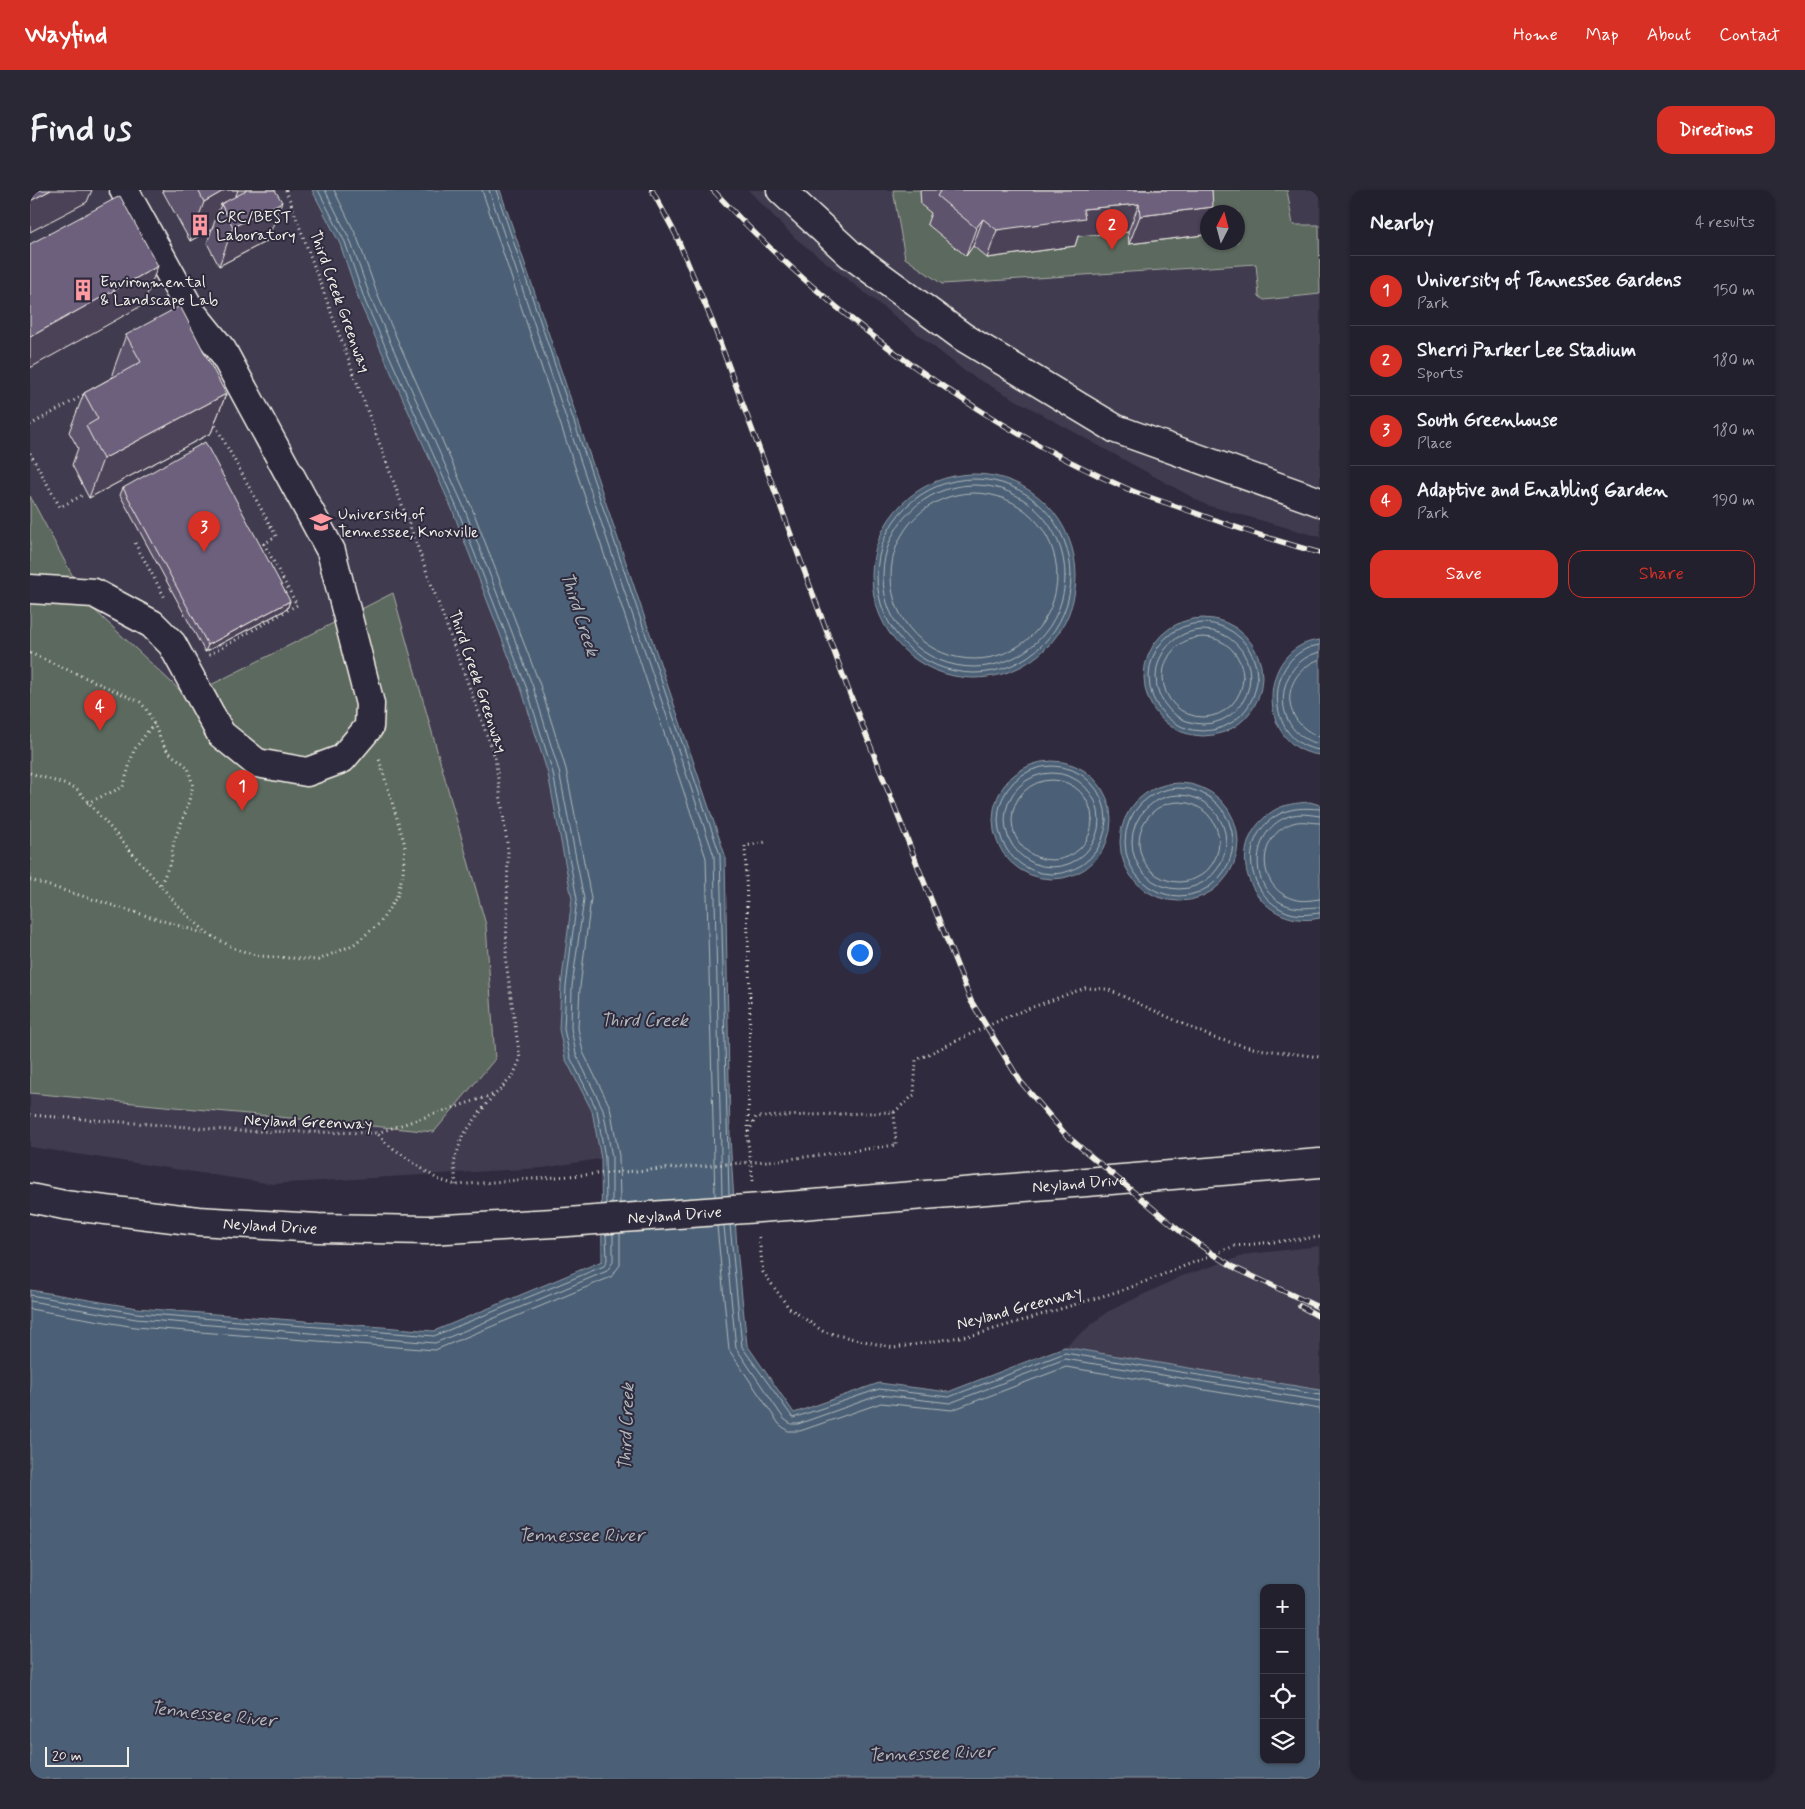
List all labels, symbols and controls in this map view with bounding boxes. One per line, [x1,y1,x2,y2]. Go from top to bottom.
text: Wayfind [25,20,107,51]
text: Home [1513,23,1558,47]
text: Map [1586,23,1619,47]
text: About [1647,23,1691,47]
text: Contact [1719,23,1780,47]
button: Directions [1657,106,1775,154]
text: Find us [30,107,132,153]
north arrow [1200,205,1245,250]
place label: CRC/BEST Laboratory [216,207,296,246]
pin: 2 [1096,209,1128,250]
text: Nearby [1370,209,1434,237]
building icon: CRC/BEST Laboratory [187,212,213,238]
text: 4 results [1695,212,1755,233]
street label: Third Creek Greenway [304,228,375,375]
text: University of Tennessee Gardens [1417,268,1681,293]
place label: Environmental & Landscape Lab [100,272,218,311]
building icon: Environmental & Landscape Lab [70,277,96,303]
text: 1 [1382,280,1390,301]
text: 150 m [1713,280,1755,301]
text: Park [1417,293,1449,314]
text: Sherri Parker Lee Stadium [1417,338,1636,363]
text: 2 [1382,350,1390,371]
text: 180 m [1712,350,1755,371]
text: Sports [1417,363,1463,384]
text: South Greenhouse [1417,408,1558,433]
text: 3 [1382,420,1390,441]
text: 180 m [1712,420,1755,441]
text: Place [1417,433,1452,454]
text: Adaptive and Enabling Garden [1417,478,1668,503]
text: 4 [1381,490,1391,511]
text: 190 m [1712,490,1755,511]
text: Park [1417,503,1449,524]
place label: University of Tennessee, Knoxville [338,504,479,543]
school or university icon: University of Tennessee, Knoxville [308,509,334,535]
pin: 3 [188,511,220,552]
button: Save [1370,550,1558,598]
button: Share [1568,550,1755,598]
water label: Third Creek [554,569,604,660]
street label: Third Creek Greenway [443,607,512,756]
pin: 4 [84,690,116,731]
pin: 1 [226,770,258,811]
your location [847,940,873,966]
water label: Third Creek [600,1009,689,1033]
street label: Neyland Greenway [243,1110,373,1135]
street label: Neyland Drive [1031,1170,1127,1198]
street label: Neyland Drive [627,1202,723,1230]
street label: Neyland Drive [222,1213,318,1240]
street label: Neyland Greenway [954,1282,1084,1335]
water label: Third Creek [613,1382,641,1471]
water label: Tennessee River [518,1524,647,1548]
map controls [1260,1584,1305,1764]
button: + [1260,1584,1305,1629]
button: − [1260,1629,1305,1674]
button: locate [1260,1674,1305,1719]
water label: Tennessee River [149,1696,279,1734]
button: layers [1260,1719,1305,1764]
water label: Tennessee River [868,1740,997,1768]
scale bar [45,1744,129,1767]
text: 20 m [52,1747,82,1765]

